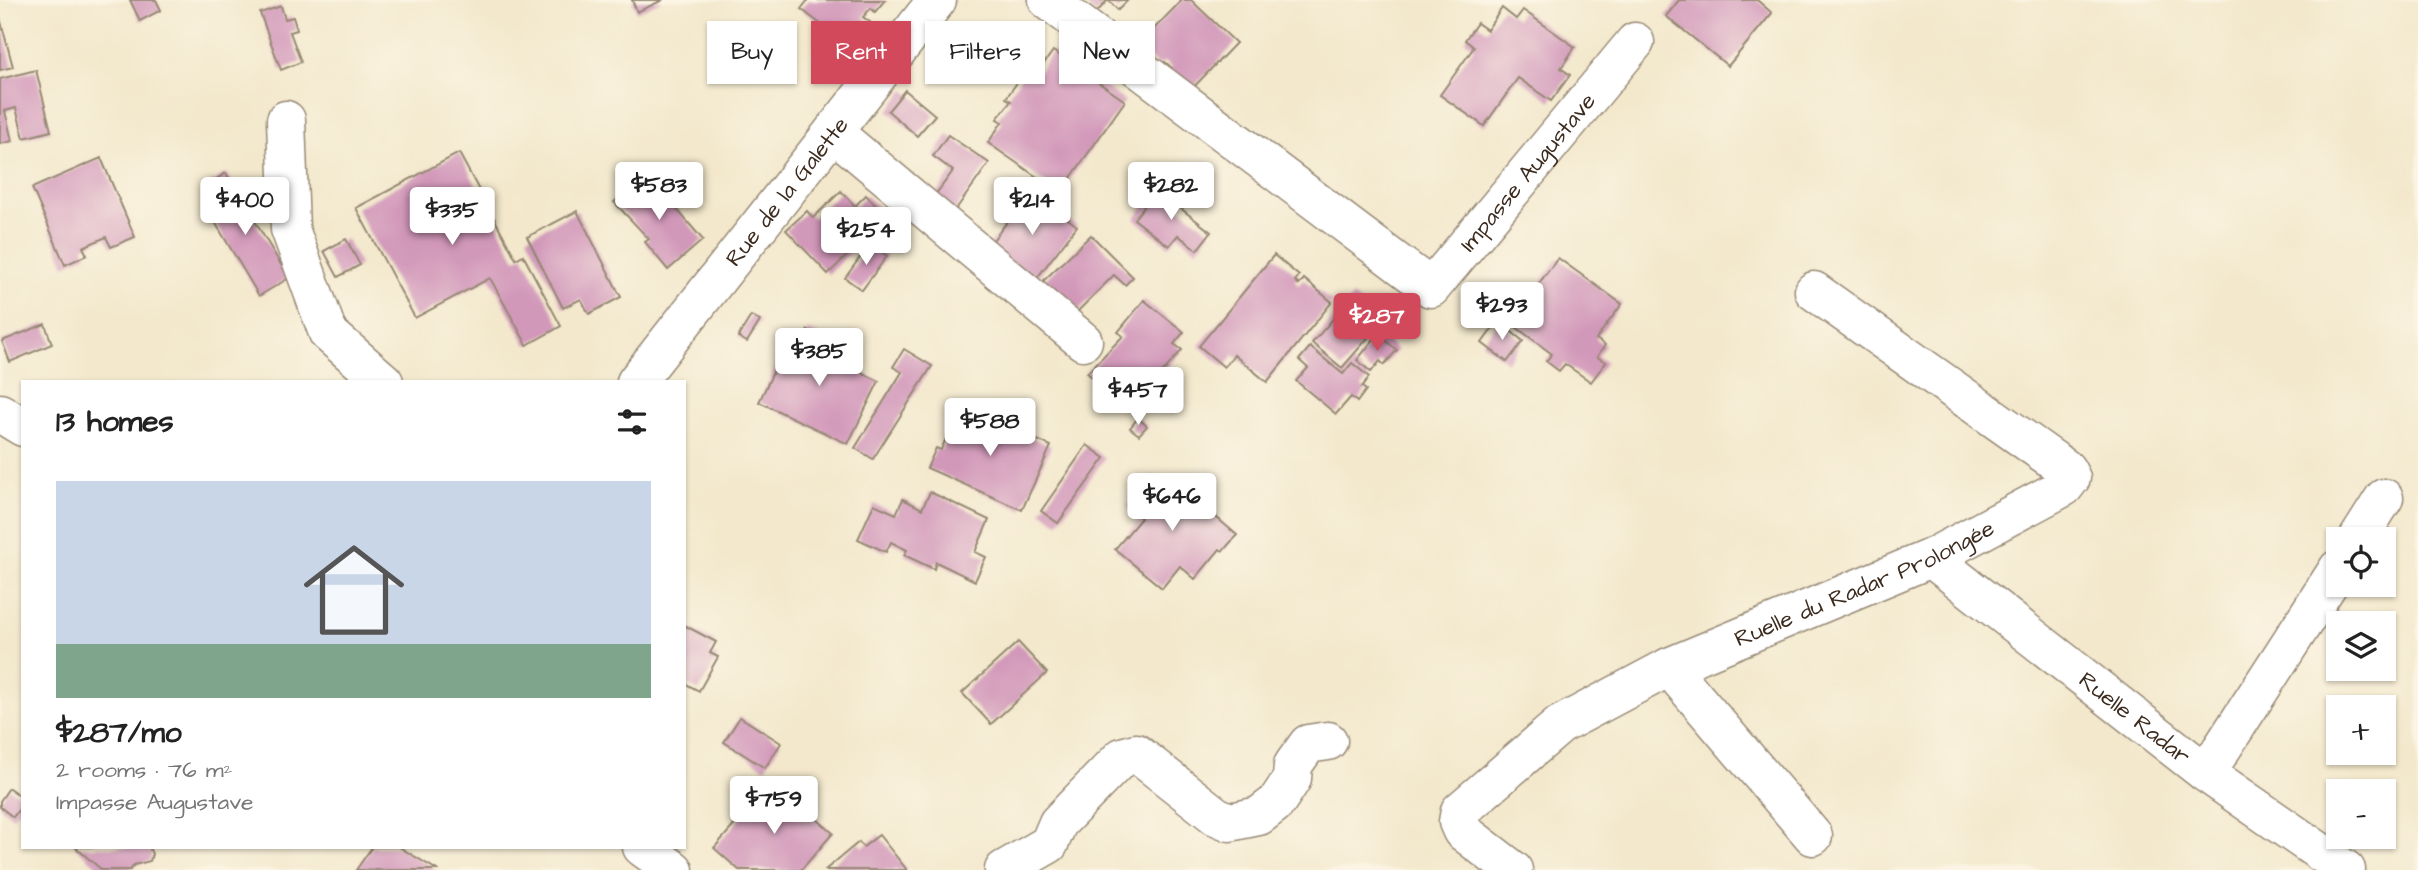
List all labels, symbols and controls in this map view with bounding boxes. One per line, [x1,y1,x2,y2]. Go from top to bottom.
chip: Buy [707,21,797,84]
chip: Rent [811,21,911,84]
chip: Filters [925,21,1045,84]
chip: New [1059,21,1155,84]
street label: Impasse Augustave [1453,86,1603,259]
street label: Rue de la Galette [718,110,856,273]
pin: $583 [618,162,700,222]
pin: $282 [1130,162,1212,222]
text: $583 [631,169,687,201]
text: $282 [1144,169,1198,201]
pin: $400 [204,177,286,237]
pin: $214 [991,177,1073,237]
text: $400 [216,184,274,216]
text: $214 [1010,184,1054,216]
pin: $335 [411,188,493,247]
text: $335 [426,194,478,226]
pin: $254 [825,208,907,267]
text: $254 [837,214,895,246]
pin: $293 [1461,282,1543,342]
text: $293 [1477,289,1527,321]
pin: $287 [1336,294,1418,353]
text: $287 [1349,300,1405,332]
pin: $385 [778,328,860,388]
text: $385 [791,335,847,367]
pin: $457 [1097,368,1179,427]
text: $457 [1109,374,1167,406]
pin: $588 [949,398,1031,458]
text: 13 homes [56,401,173,443]
icon: filters [613,403,651,441]
text: $588 [961,405,1019,437]
pin: $646 [1131,474,1213,533]
text: $646 [1143,480,1201,512]
street label: Ruelle du Radar Prolongée [1730,512,2000,655]
icon: home [291,527,417,653]
map controls [2326,527,2396,849]
button: locate [2326,527,2396,597]
button: layers [2326,611,2396,681]
street label: Ruelle Radar [2072,665,2197,772]
button: + [2326,695,2396,765]
text: $287/mo [56,712,182,754]
text: 2 rooms · 76 m² [56,754,232,786]
pin: $759 [733,776,815,836]
button: − [2326,779,2396,849]
text: $759 [746,783,802,815]
text: Impasse Augustave [56,786,254,818]

